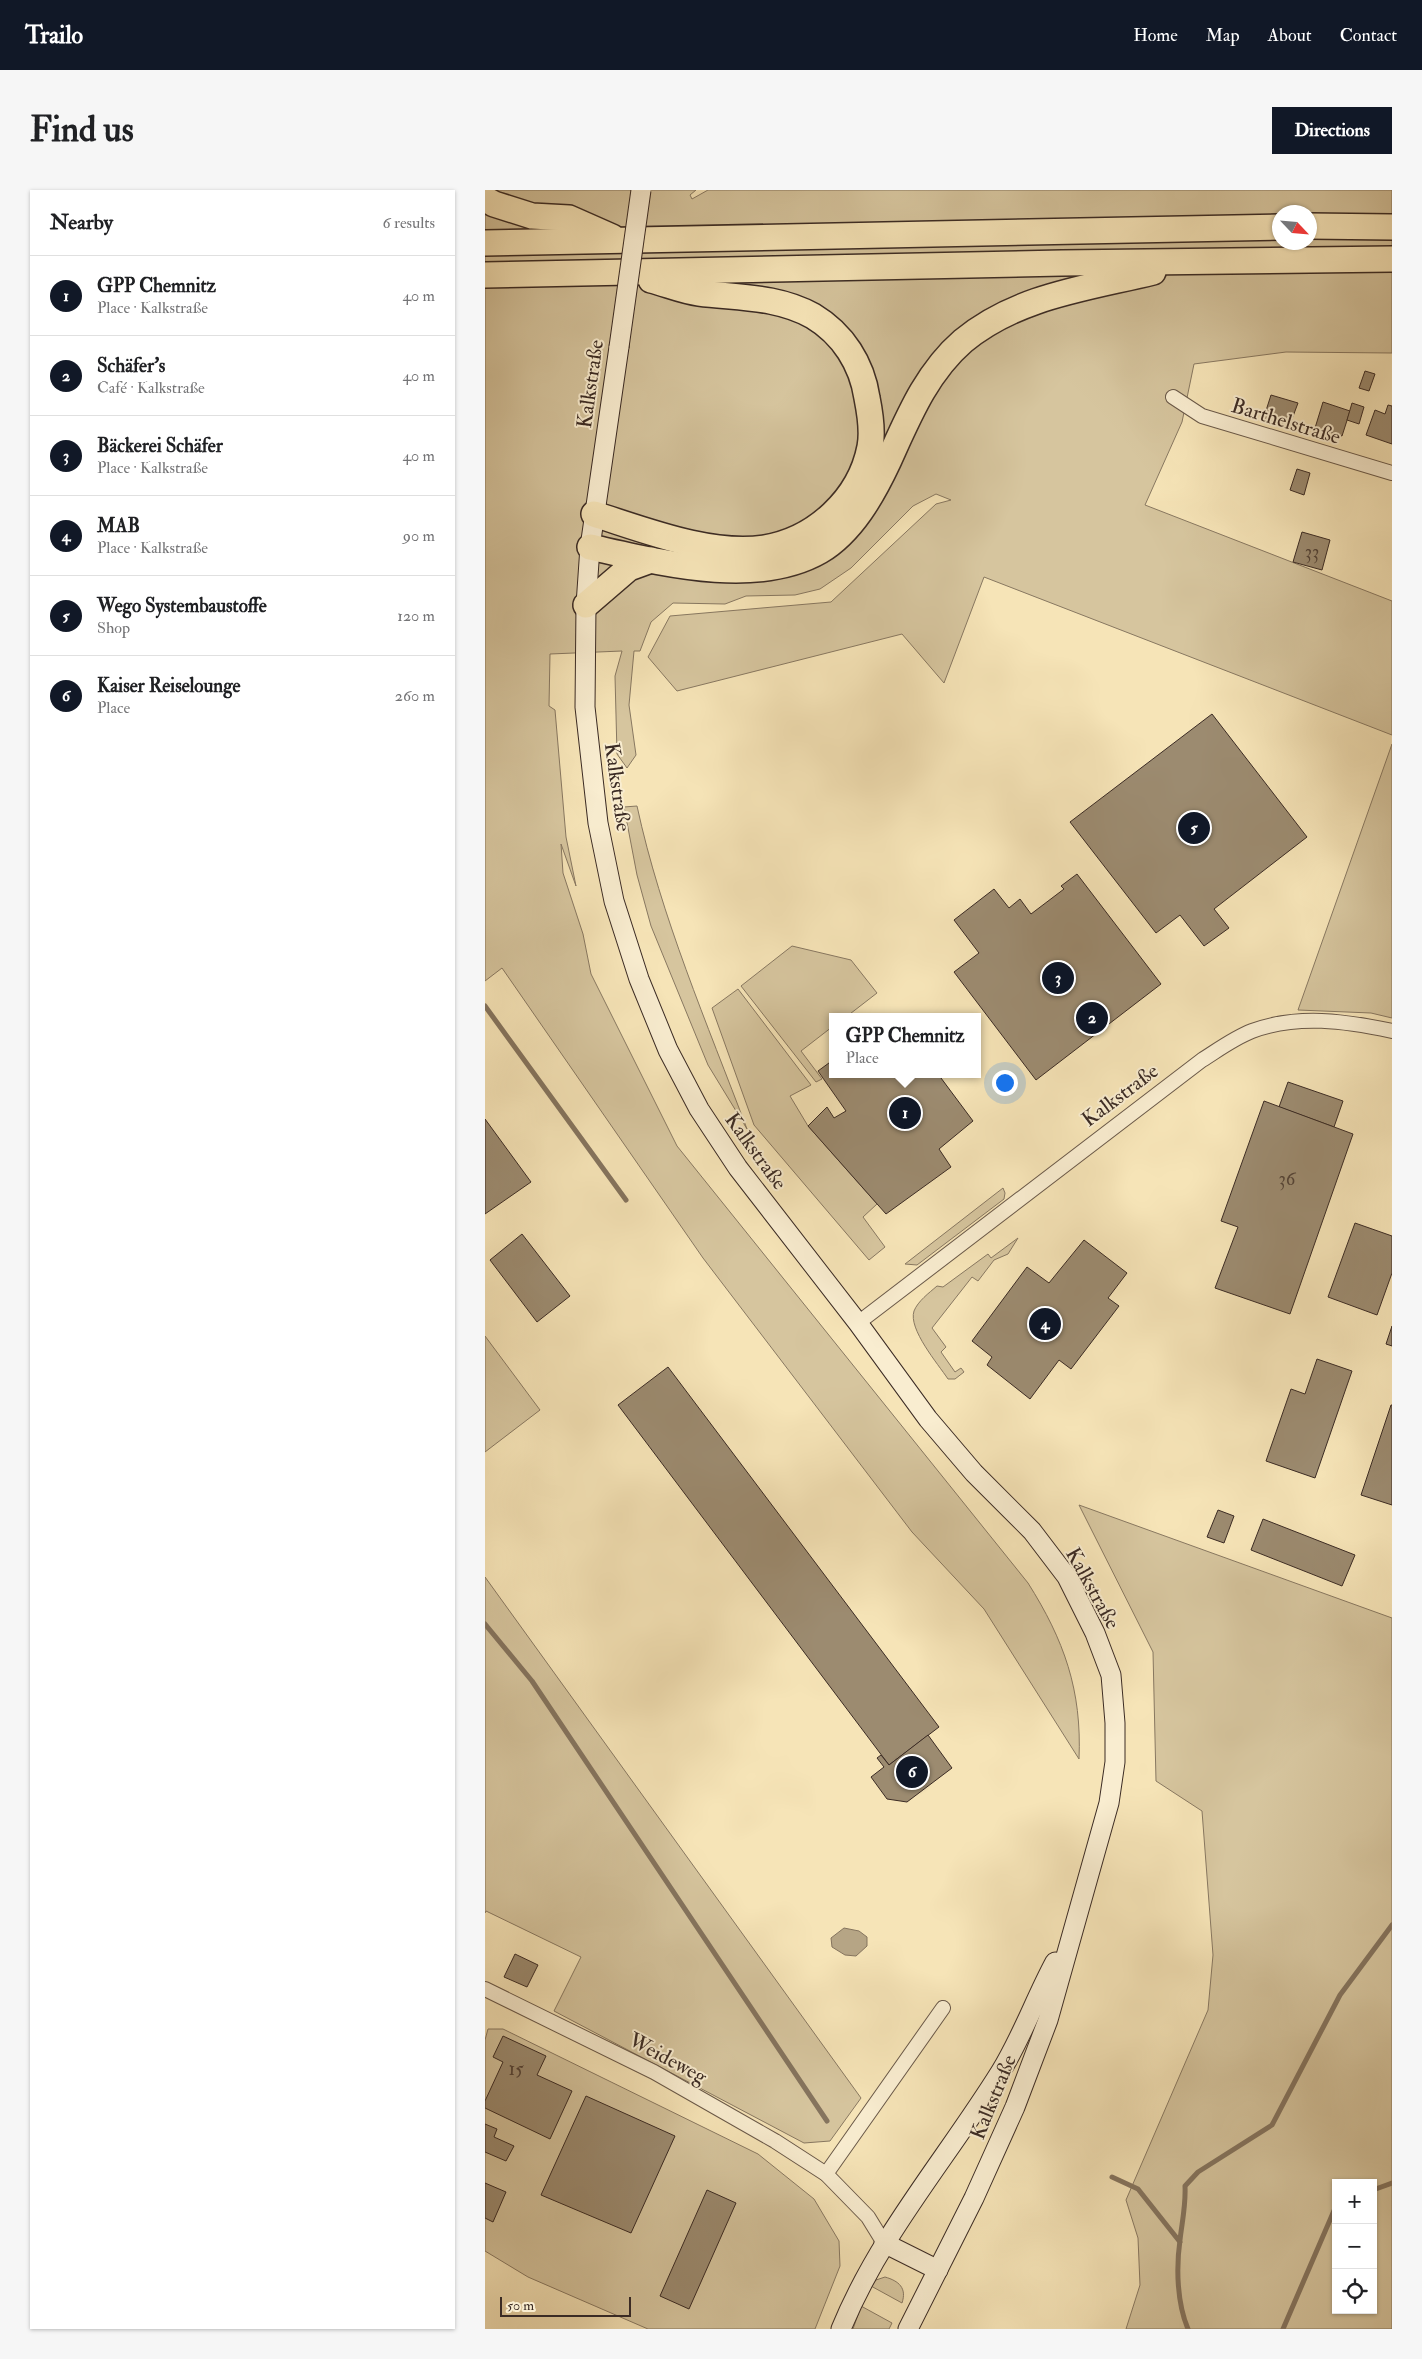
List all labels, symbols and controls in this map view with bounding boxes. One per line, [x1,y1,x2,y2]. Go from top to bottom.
text: Trailo [25,20,83,51]
text: Home [1133,24,1178,47]
text: Map [1206,24,1240,47]
text: About [1268,24,1312,47]
text: Contact [1340,24,1397,47]
button: Directions [1272,107,1392,154]
text: Find us [30,108,134,152]
north arrow [1272,205,1317,250]
text: Nearby [50,209,113,236]
text: 6 results [383,213,435,233]
text: GPP Chemnitz [97,274,216,298]
text: 1 [63,286,69,306]
text: 40 m [402,286,435,306]
text: Place · Kalkstraße [97,298,208,318]
street label: Kalkstraße [571,338,610,430]
text: Schäfer's [97,354,165,378]
text: 2 [62,366,70,386]
text: 40 m [402,366,435,386]
text: Café · Kalkstraße [97,378,205,398]
street label: Barthelstraße [1228,392,1344,451]
text: Bäckerei Schäfer [97,434,223,458]
text: 3 [63,446,69,466]
text: 40 m [402,446,435,466]
text: Place · Kalkstraße [97,458,208,478]
text: MAB [97,514,140,538]
text: 4 [62,526,70,546]
text: 90 m [403,526,435,546]
text: Place · Kalkstraße [97,538,208,558]
house number: 33 [1305,540,1319,564]
text: Wego Systembaustoffe [97,594,267,618]
text: 5 [62,606,70,626]
text: 120 m [397,606,435,626]
text: Shop [97,618,130,638]
text: Kaiser Reiselounge [97,674,240,698]
text: 6 [62,686,70,706]
text: 260 m [395,686,435,706]
text: Place [97,698,130,718]
street label: Kalkstraße [598,741,637,833]
pin: 5 [1178,809,1210,847]
pin: 3 [1042,959,1074,997]
pin: 2 [1076,999,1108,1037]
popup [829,1013,981,1078]
text: GPP Chemnitz [846,1024,964,1048]
text: Place [846,1048,879,1068]
street label: Kalkstraße [1077,1058,1164,1133]
your location [992,1070,1018,1096]
pin: 1 [889,1094,921,1132]
street label: Kalkstraße [718,1107,793,1195]
house number: 36 [1279,1167,1297,1191]
pin: 4 [1029,1305,1061,1343]
street label: Kalkstraße [1059,1543,1126,1634]
pin: 6 [896,1753,928,1791]
street label: Weideweg [623,2026,712,2091]
street label: Kalkstraße [964,2051,1023,2144]
house number: 15 [508,2057,524,2081]
map controls [1332,2179,1377,2314]
button: + [1332,2179,1377,2224]
button: − [1332,2224,1377,2269]
button: locate [1332,2269,1377,2314]
scale bar [500,2294,631,2317]
text: 50 m [507,2297,534,2314]

